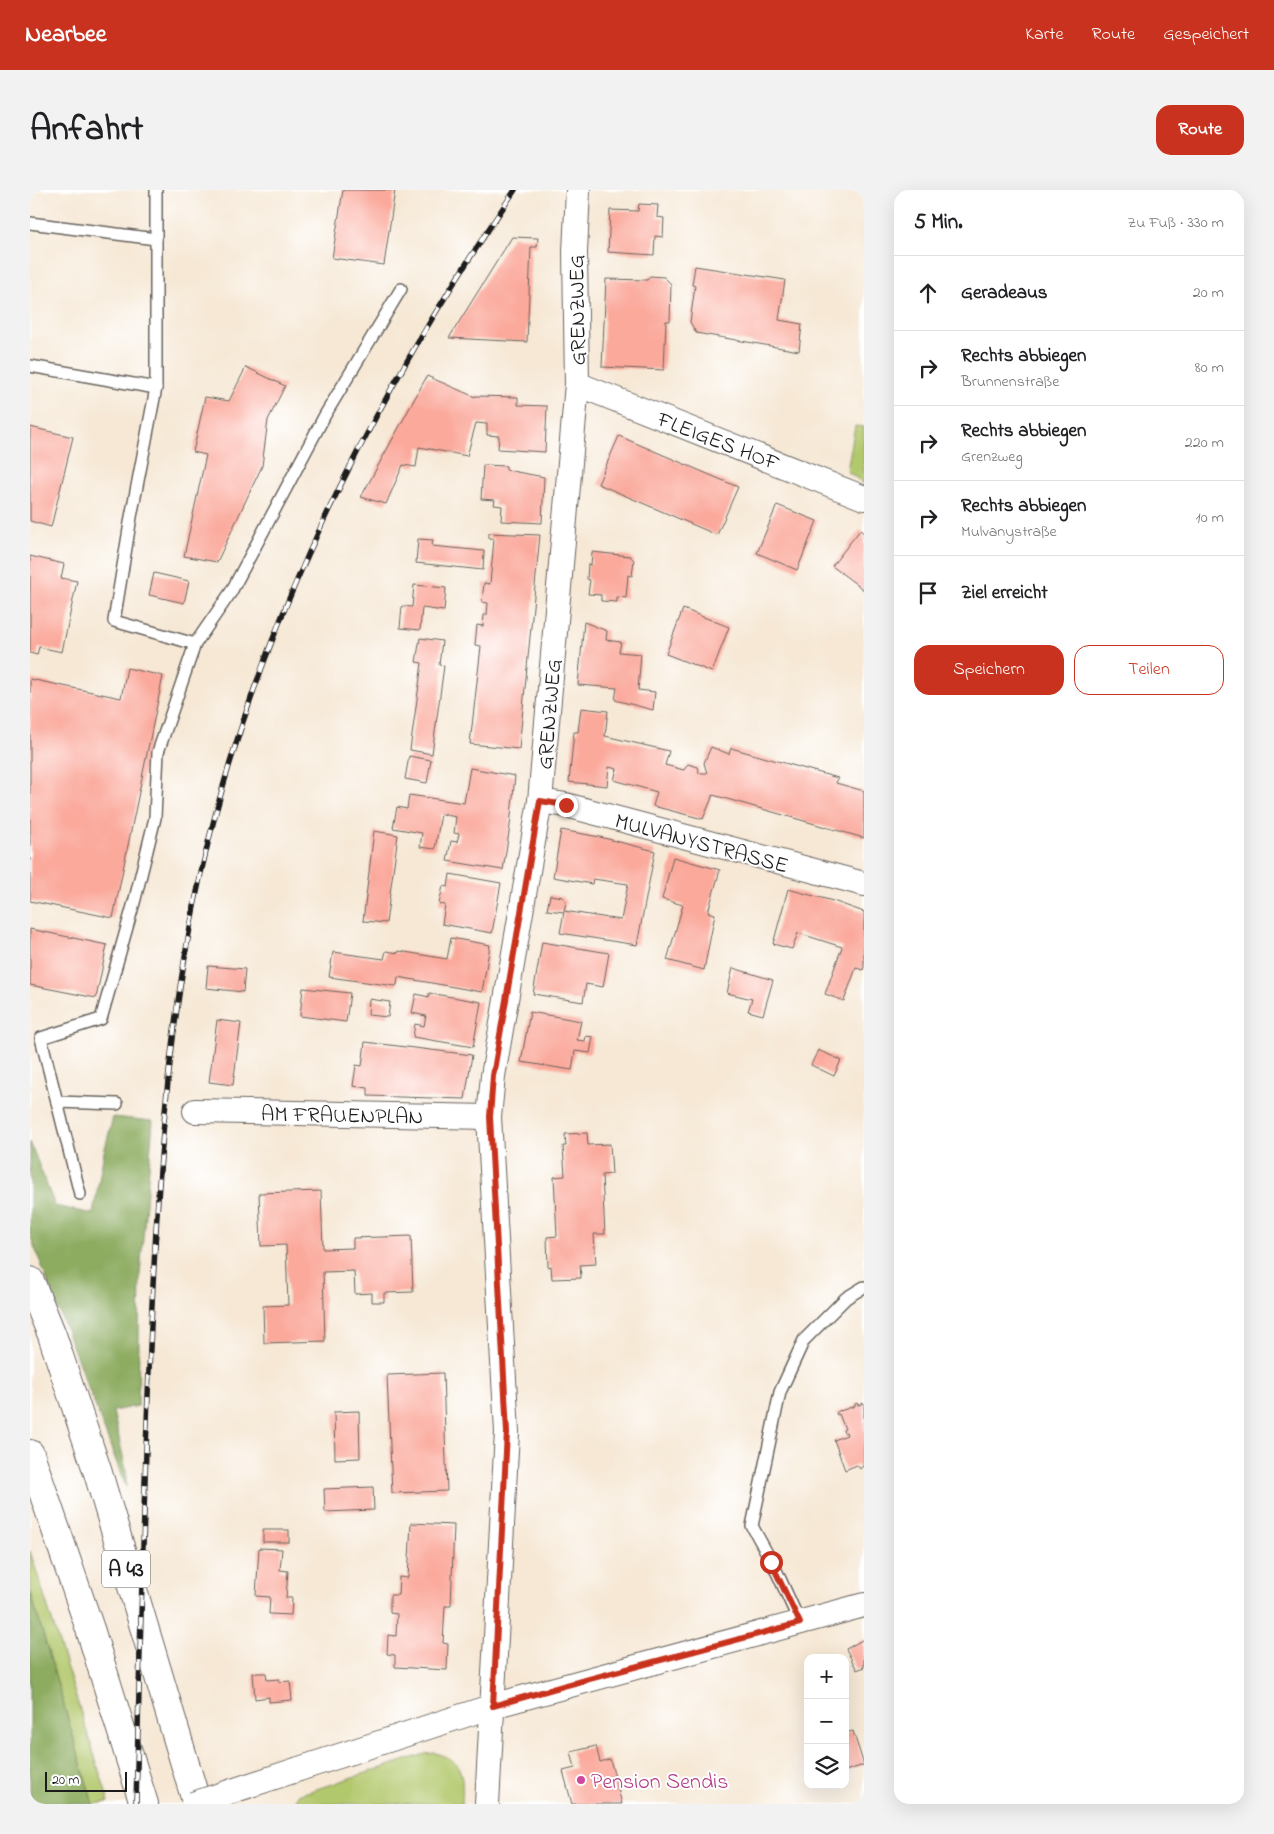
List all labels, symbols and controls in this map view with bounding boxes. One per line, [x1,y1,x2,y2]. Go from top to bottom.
text: Nearbee [25,18,107,53]
text: Karte [1025,22,1063,48]
text: Route [1091,22,1135,48]
text: Gespeichert [1163,22,1249,48]
text: Anfahrt [30,105,143,156]
button: Route [1156,105,1244,155]
text: 5 Min. [914,208,962,238]
text: Zu Fuß · 330 m [1127,211,1224,235]
street label: GRENZWEG [562,254,596,366]
icon: ahead [914,279,942,307]
text: Geradeaus [961,280,1048,307]
text: 20 m [1193,281,1224,305]
text: Rechts abbiegen [961,343,1086,370]
icon: right [914,354,942,382]
text: 80 m [1195,356,1224,380]
text: Brunnenstraße [961,370,1059,394]
street label: FLEIGES HOF [651,404,784,481]
text: Rechts abbiegen [961,418,1086,445]
icon: right [914,429,942,457]
text: 220 m [1185,431,1224,455]
text: Grenzweg [961,445,1023,469]
text: Rechts abbiegen [961,493,1086,520]
icon: right [914,504,942,532]
text: 10 m [1196,506,1224,530]
text: Mulvanystraße [961,520,1057,544]
icon: arrive [914,579,942,607]
text: Ziel erreicht [961,580,1048,607]
button: Speichern [914,645,1064,695]
button: Teilen [1074,645,1224,695]
street label: GRENZWEG [530,658,572,771]
route end [555,794,578,817]
street label: MULVANYSTRASSE [611,806,791,883]
street label: AM FRAUENPLAN [260,1100,423,1134]
road number: A 43 [102,1550,150,1588]
route start [760,1551,783,1574]
map controls [804,1654,849,1789]
button: + [804,1654,849,1699]
button: − [804,1699,849,1744]
button: layers [804,1744,849,1789]
place label: Pension Sendis [591,1767,728,1799]
scale bar [45,1769,128,1792]
text: 20 m [52,1770,79,1791]
marker: Pension Sendis [575,1774,587,1786]

